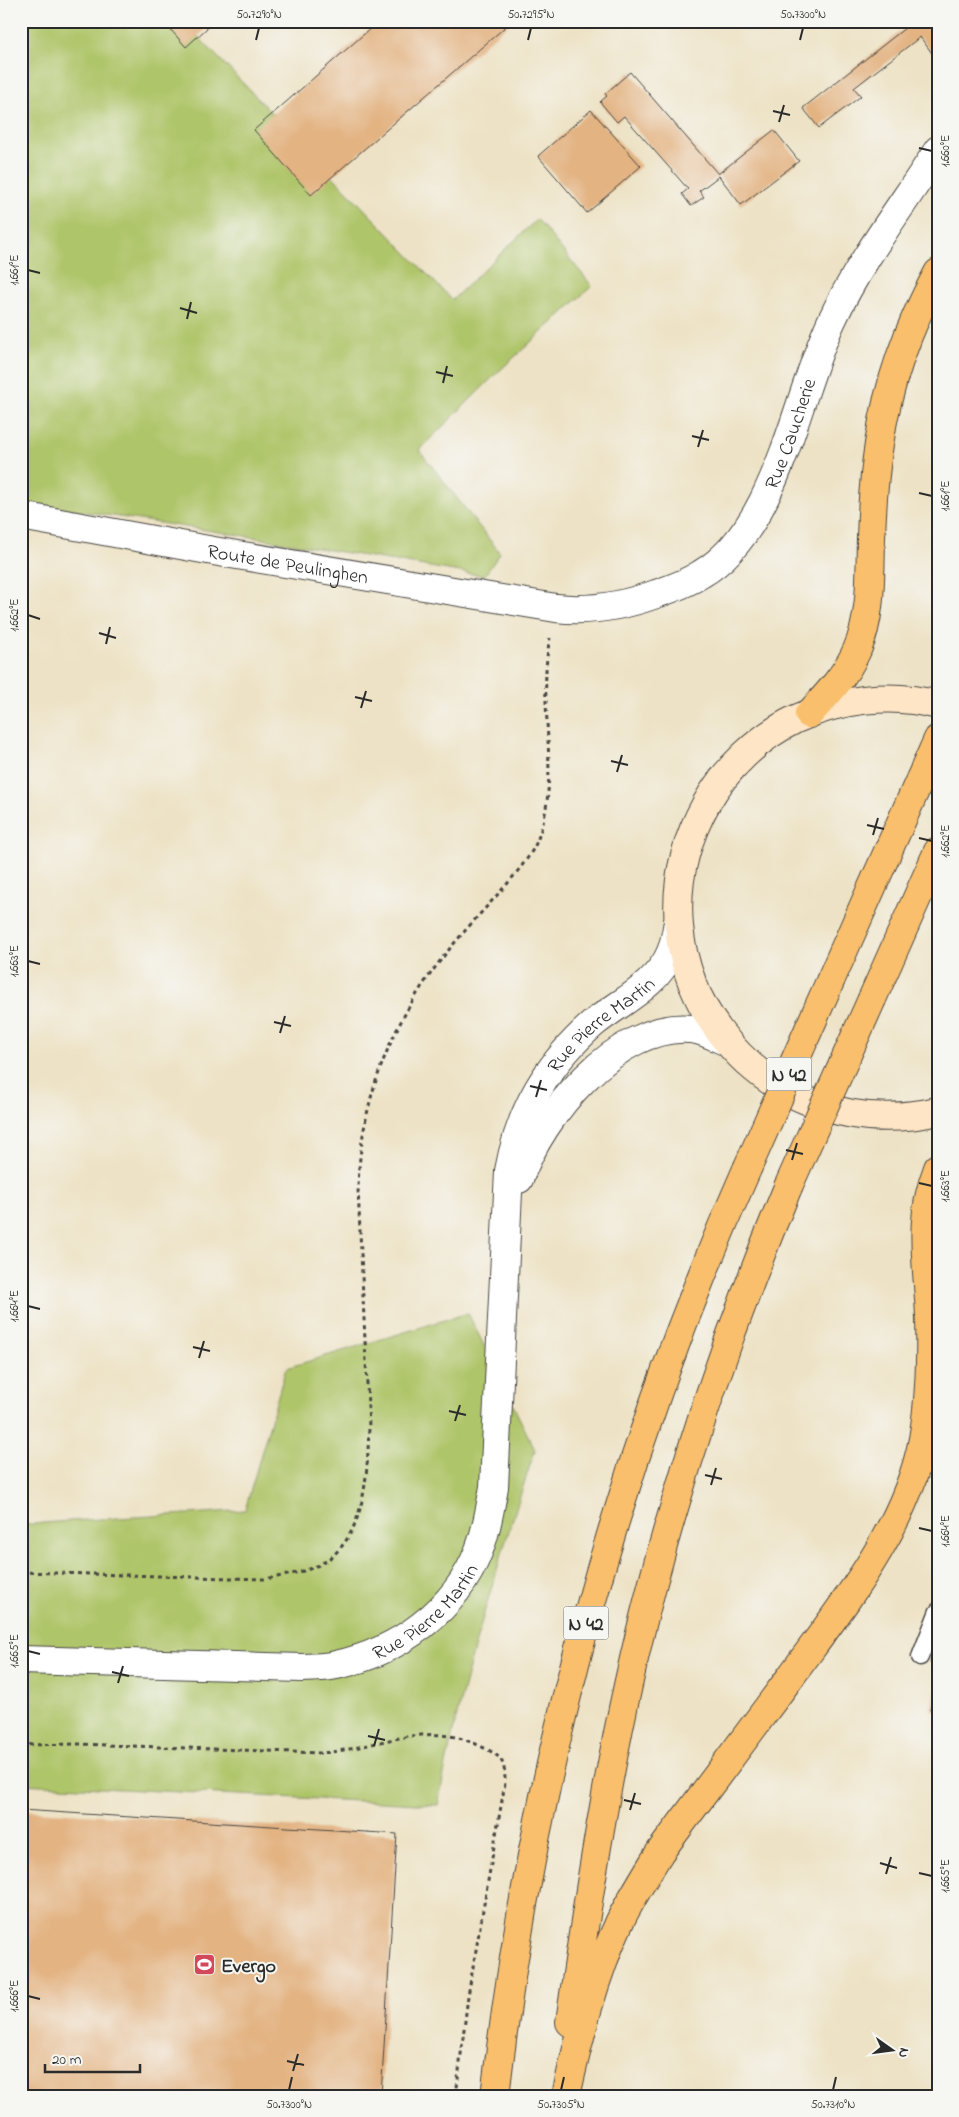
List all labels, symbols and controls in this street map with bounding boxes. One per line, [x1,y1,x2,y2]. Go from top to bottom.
text: 50.7290°N [236,6,282,24]
text: 50.7295°N [507,6,555,24]
text: 50.7300°N [780,6,826,24]
text: 1.660°E [937,135,955,167]
text: 1.661°E [6,254,24,286]
street label: Rue Caucherie [759,375,825,495]
text: 1.661°E [937,480,955,512]
street label: Route de Peulinghen [204,538,370,594]
text: 1.662°E [6,598,24,632]
text: 1.662°E [937,824,955,858]
text: 1.663°E [6,945,24,977]
street label: Rue Pierre Martin [541,971,663,1080]
road number: N 42 [766,1058,812,1090]
text: 1.663°E [937,1170,955,1202]
text: 1.664°E [6,1290,24,1322]
text: 1.664°E [937,1515,955,1547]
street label: Rue Pierre Martin [369,1559,487,1669]
road number: N 42 [564,1606,608,1640]
text: 1.665°E [6,1634,24,1668]
text: 1.665°E [937,1859,955,1893]
sports icon: Evergo [193,1953,217,1977]
place label: Evergo [221,1953,276,1983]
text: 1.666°E [6,1980,24,2012]
north arrow [866,2024,916,2074]
scale bar [45,2042,140,2074]
text: N [892,2046,914,2060]
text: 20 m [52,2049,82,2071]
text: 50.7300°N [266,2096,312,2114]
text: 50.7305°N [537,2096,585,2114]
text: 50.7310°N [811,2096,855,2114]

